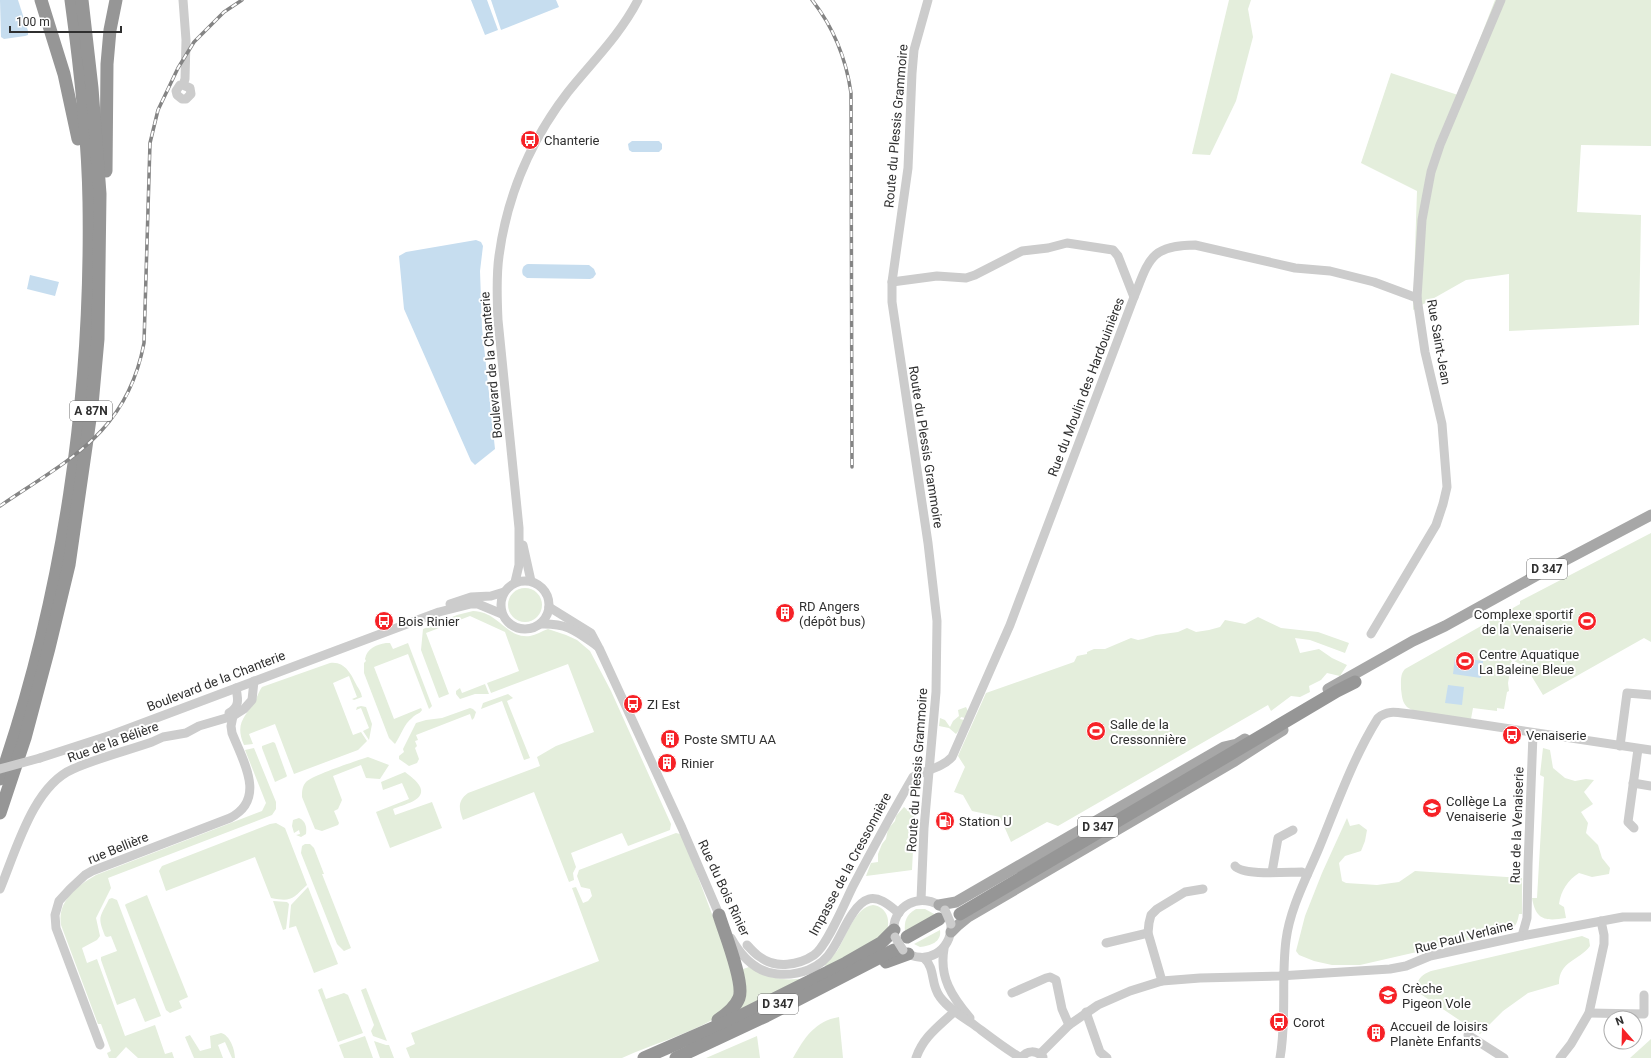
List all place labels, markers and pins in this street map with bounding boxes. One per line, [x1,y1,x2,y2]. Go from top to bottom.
bus stop icon: Chanterie [519,129,541,151]
place label: Chanterie [544,133,600,148]
place label: RD Angers (dépôt bus) [799,599,866,629]
building icon: RD Angers (dépôt bus) [774,602,796,624]
place label: Complexe sportif de la Venaiserie [1474,607,1573,637]
bus stop icon: Bois Rinier [373,610,395,632]
sports icon: Complexe sportif de la Venaiserie [1576,610,1598,632]
place label: Bois Rinier [398,614,460,629]
place label: Centre Aquatique La Baleine Bleue [1479,647,1579,677]
sports icon: Centre Aquatique La Baleine Bleue [1454,650,1476,672]
bus stop icon: ZI Est [622,693,644,715]
place label: ZI Est [647,697,680,712]
place label: Salle de la Cressonnière [1110,717,1186,747]
sports icon: Salle de la Cressonnière [1085,720,1107,742]
bus stop icon: Venaiserie [1501,724,1523,746]
building icon: Poste SMTU AA [659,728,681,750]
place label: Venaiserie [1526,728,1586,743]
place label: Poste SMTU AA [684,732,776,747]
building icon: Rinier [656,752,678,774]
place label: Rinier [681,756,714,771]
place label: Collège La Venaiserie [1446,794,1507,824]
school or university icon: Collège La Venaiserie [1421,797,1443,819]
fuel station icon: Station U [934,810,956,832]
place label: Station U [959,814,1012,829]
place label: Crèche Pigeon Vole [1402,981,1471,1011]
school or university icon: Crèche Pigeon Vole [1377,984,1399,1006]
bus stop icon: Corot [1268,1011,1290,1033]
place label: Corot [1293,1015,1325,1030]
place label: Accueil de loisirs Planète Enfants [1390,1019,1488,1049]
building icon: Accueil de loisirs Planète Enfants [1365,1022,1387,1044]

